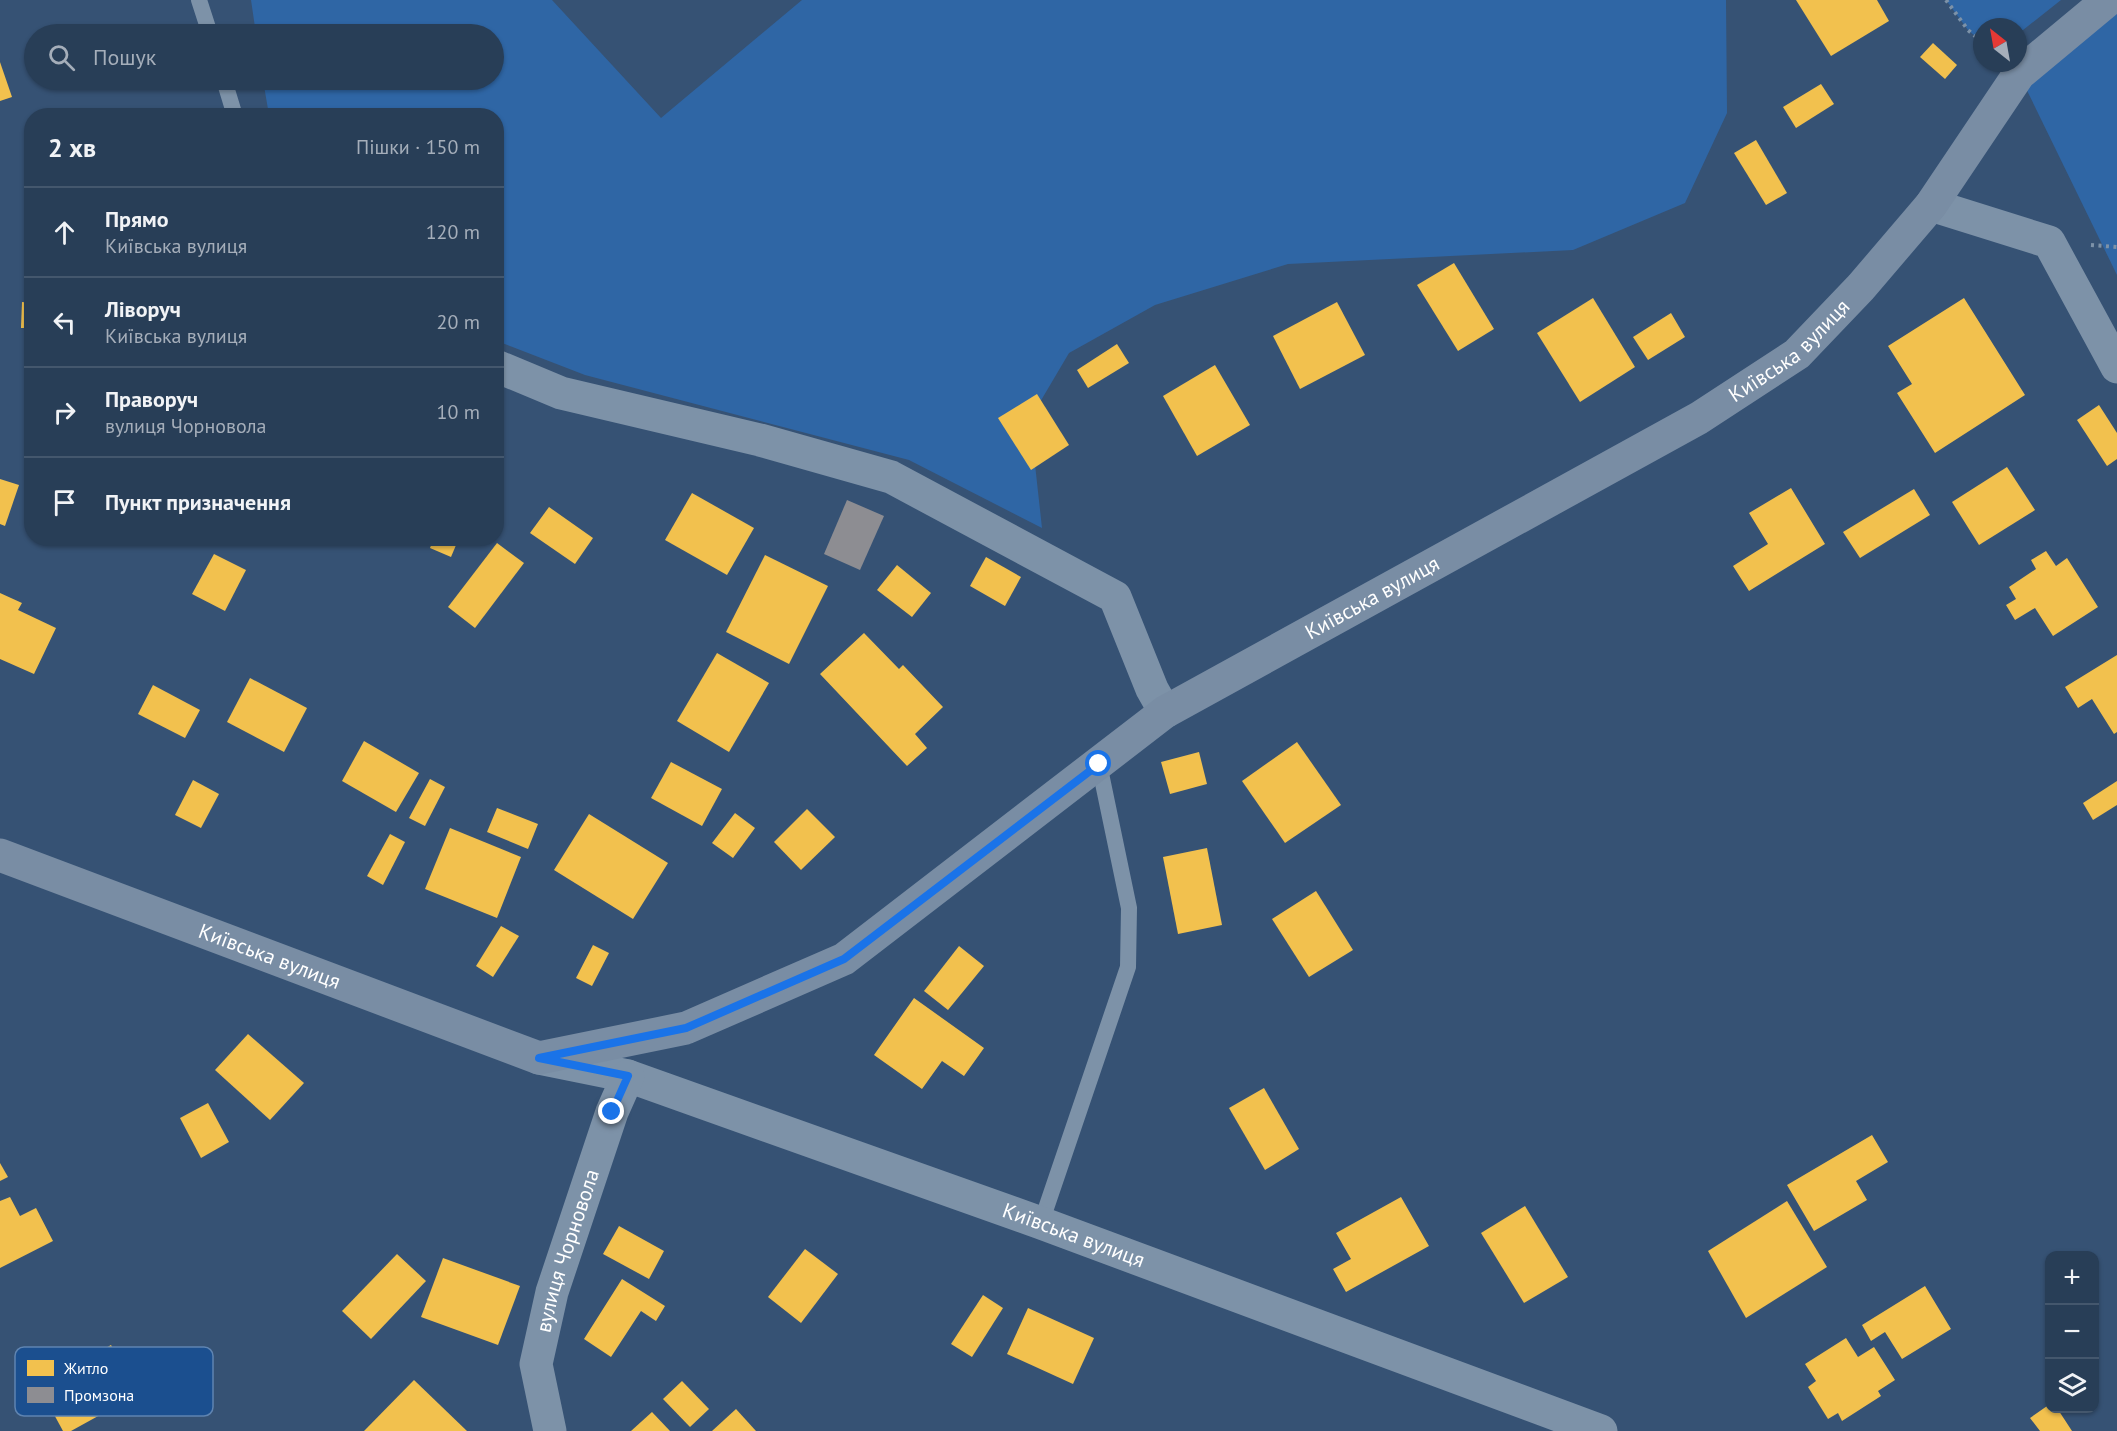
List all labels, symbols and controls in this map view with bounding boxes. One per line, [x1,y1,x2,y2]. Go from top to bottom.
north arrow [1973,18,2027,72]
search box [24,24,504,90]
icon: search [45,41,78,74]
text: Пошук [93,43,156,71]
text: 2 хв [48,131,96,164]
text: Пішки · 150 m [356,134,480,160]
text: Прямо [105,205,168,233]
icon: ahead [48,216,81,249]
text: 120 m [426,219,480,245]
text: Київська вулиця [105,233,247,259]
street label: Київська вулиця [1723,293,1855,408]
text: Ліворуч [105,295,181,323]
icon: left [48,306,81,339]
text: 20 m [437,309,480,335]
text: Київська вулиця [105,323,247,349]
text: Праворуч [105,385,198,413]
icon: right [48,396,81,429]
text: 10 m [437,399,480,425]
text: вулиця Чорновола [105,413,267,439]
icon: arrive [48,486,81,519]
text: Пункт призначення [105,488,291,516]
street label: Київська вулиця [1300,550,1444,645]
route start [1085,750,1111,776]
street label: Київська вулиця [195,917,344,995]
route end [598,1098,624,1124]
street label: вулиця Чорновола [529,1166,605,1335]
street label: Київська вулиця [999,1196,1149,1273]
map controls [2045,1251,2099,1413]
button: + [2045,1251,2099,1305]
button: − [2045,1305,2099,1359]
legend [15,1347,213,1416]
text: Житло [63,1358,108,1378]
button: layers [2045,1359,2099,1413]
text: Промзона [64,1385,134,1405]

